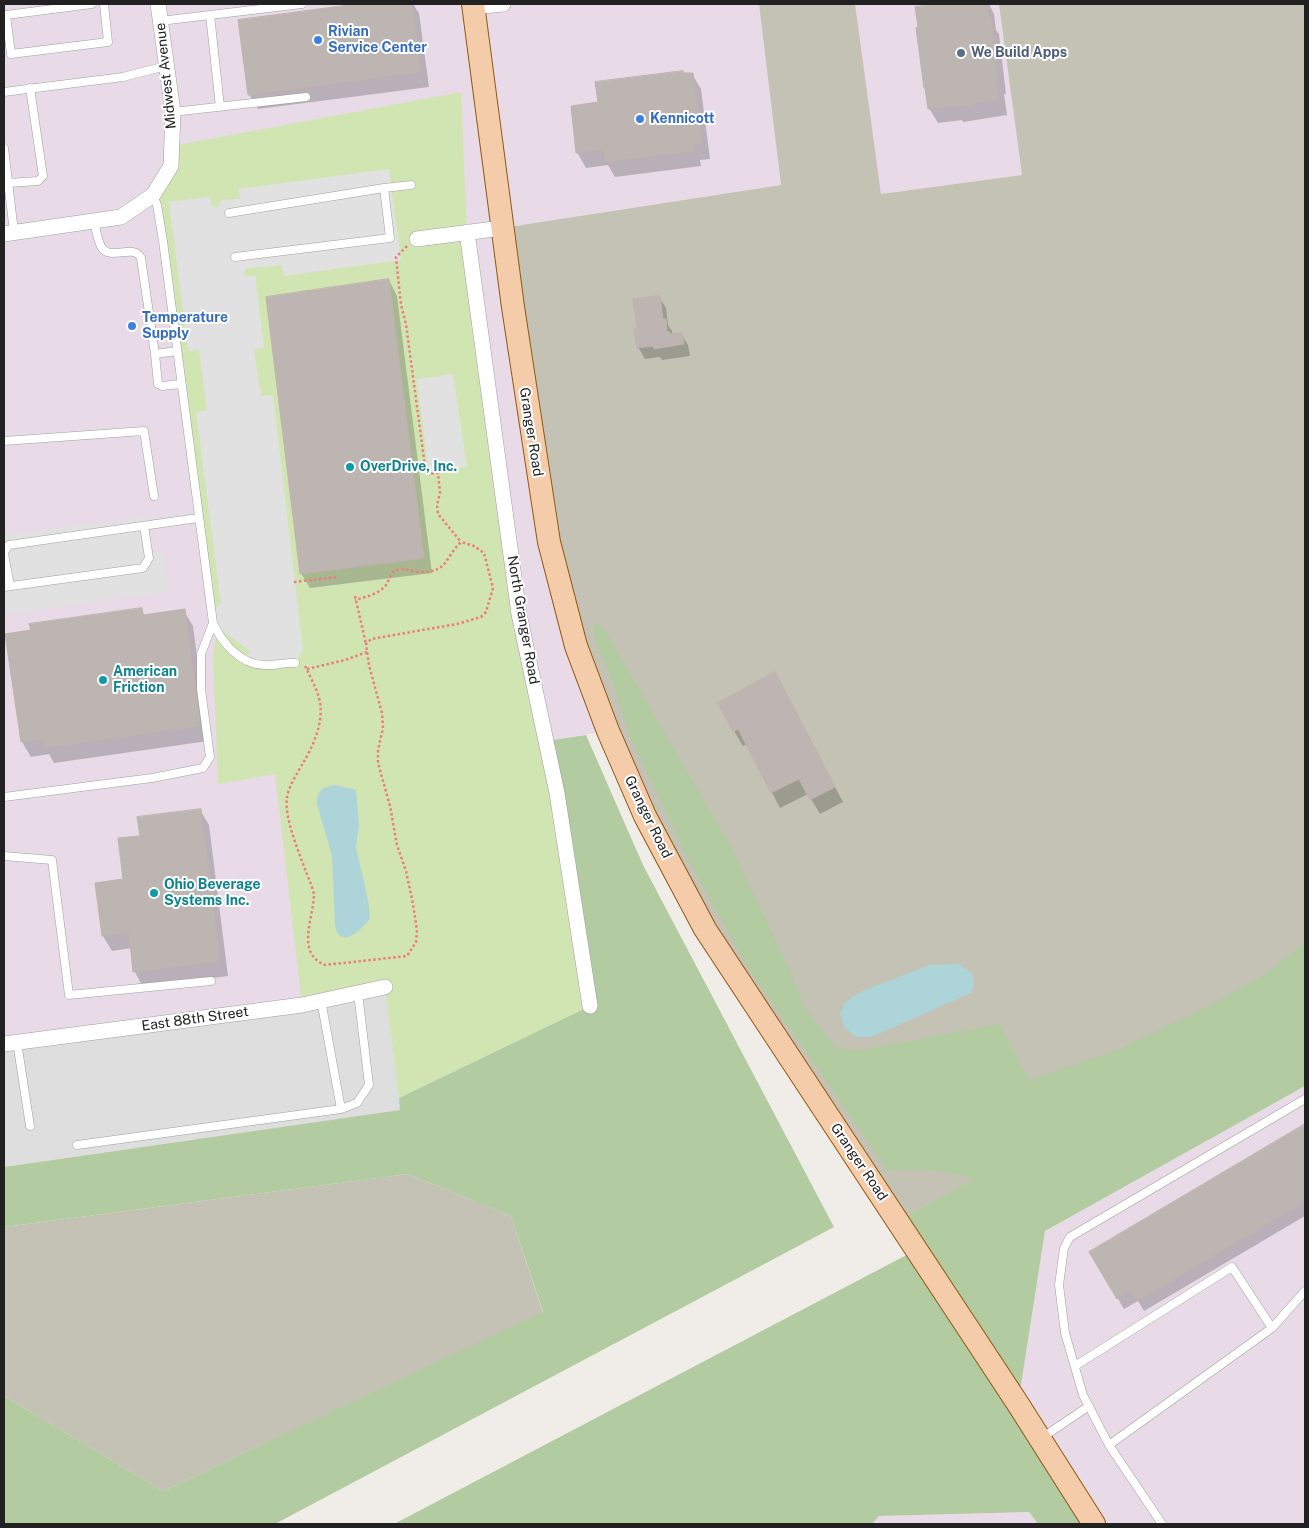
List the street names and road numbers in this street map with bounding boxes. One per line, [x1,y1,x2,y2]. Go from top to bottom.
street label: Midwest Avenue [152,22,180,130]
street label: Granger Road [516,386,546,478]
street label: North Granger Road [503,554,543,686]
street label: Granger Road [621,773,675,861]
street label: East 88th Street [140,1003,250,1035]
street label: Granger Road [827,1120,891,1204]

